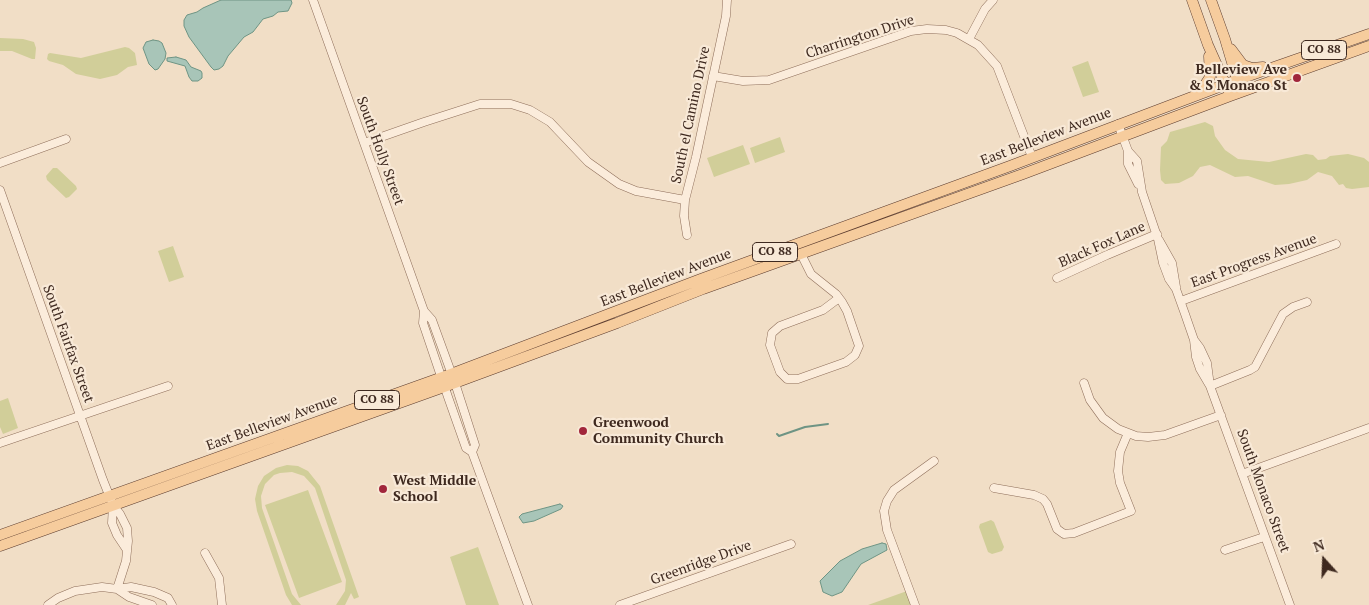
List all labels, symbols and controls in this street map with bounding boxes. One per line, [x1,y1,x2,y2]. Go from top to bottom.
street label: Charrington Drive [804,12,916,62]
road number: CO 88 [1302,40,1346,60]
street label: South el Camino Drive [668,45,714,185]
place label: Belleview Ave & S Monaco St [1189,62,1287,94]
marker: Belleview Ave & S Monaco St [1291,72,1303,84]
street label: South Holly Street [353,94,407,208]
street label: East Belleview Avenue [978,104,1114,170]
street label: Black Fox Lane [1056,218,1148,272]
street label: East Progress Avenue [1189,230,1319,292]
road number: CO 88 [752,242,798,262]
street label: East Belleview Avenue [598,245,734,311]
street label: South Fairfax Street [39,283,97,405]
road number: CO 88 [354,390,400,410]
street label: East Belleview Avenue [204,391,340,455]
place label: Greenwood Community Church [593,415,724,448]
marker: Greenwood Community Church [577,425,589,437]
street label: South Monaco Street [1233,427,1293,555]
place label: West Middle School [393,473,476,506]
marker: West Middle School [377,483,389,495]
north arrow [1299,535,1349,585]
text: N [1310,535,1327,556]
street label: Greenridge Drive [648,537,754,589]

